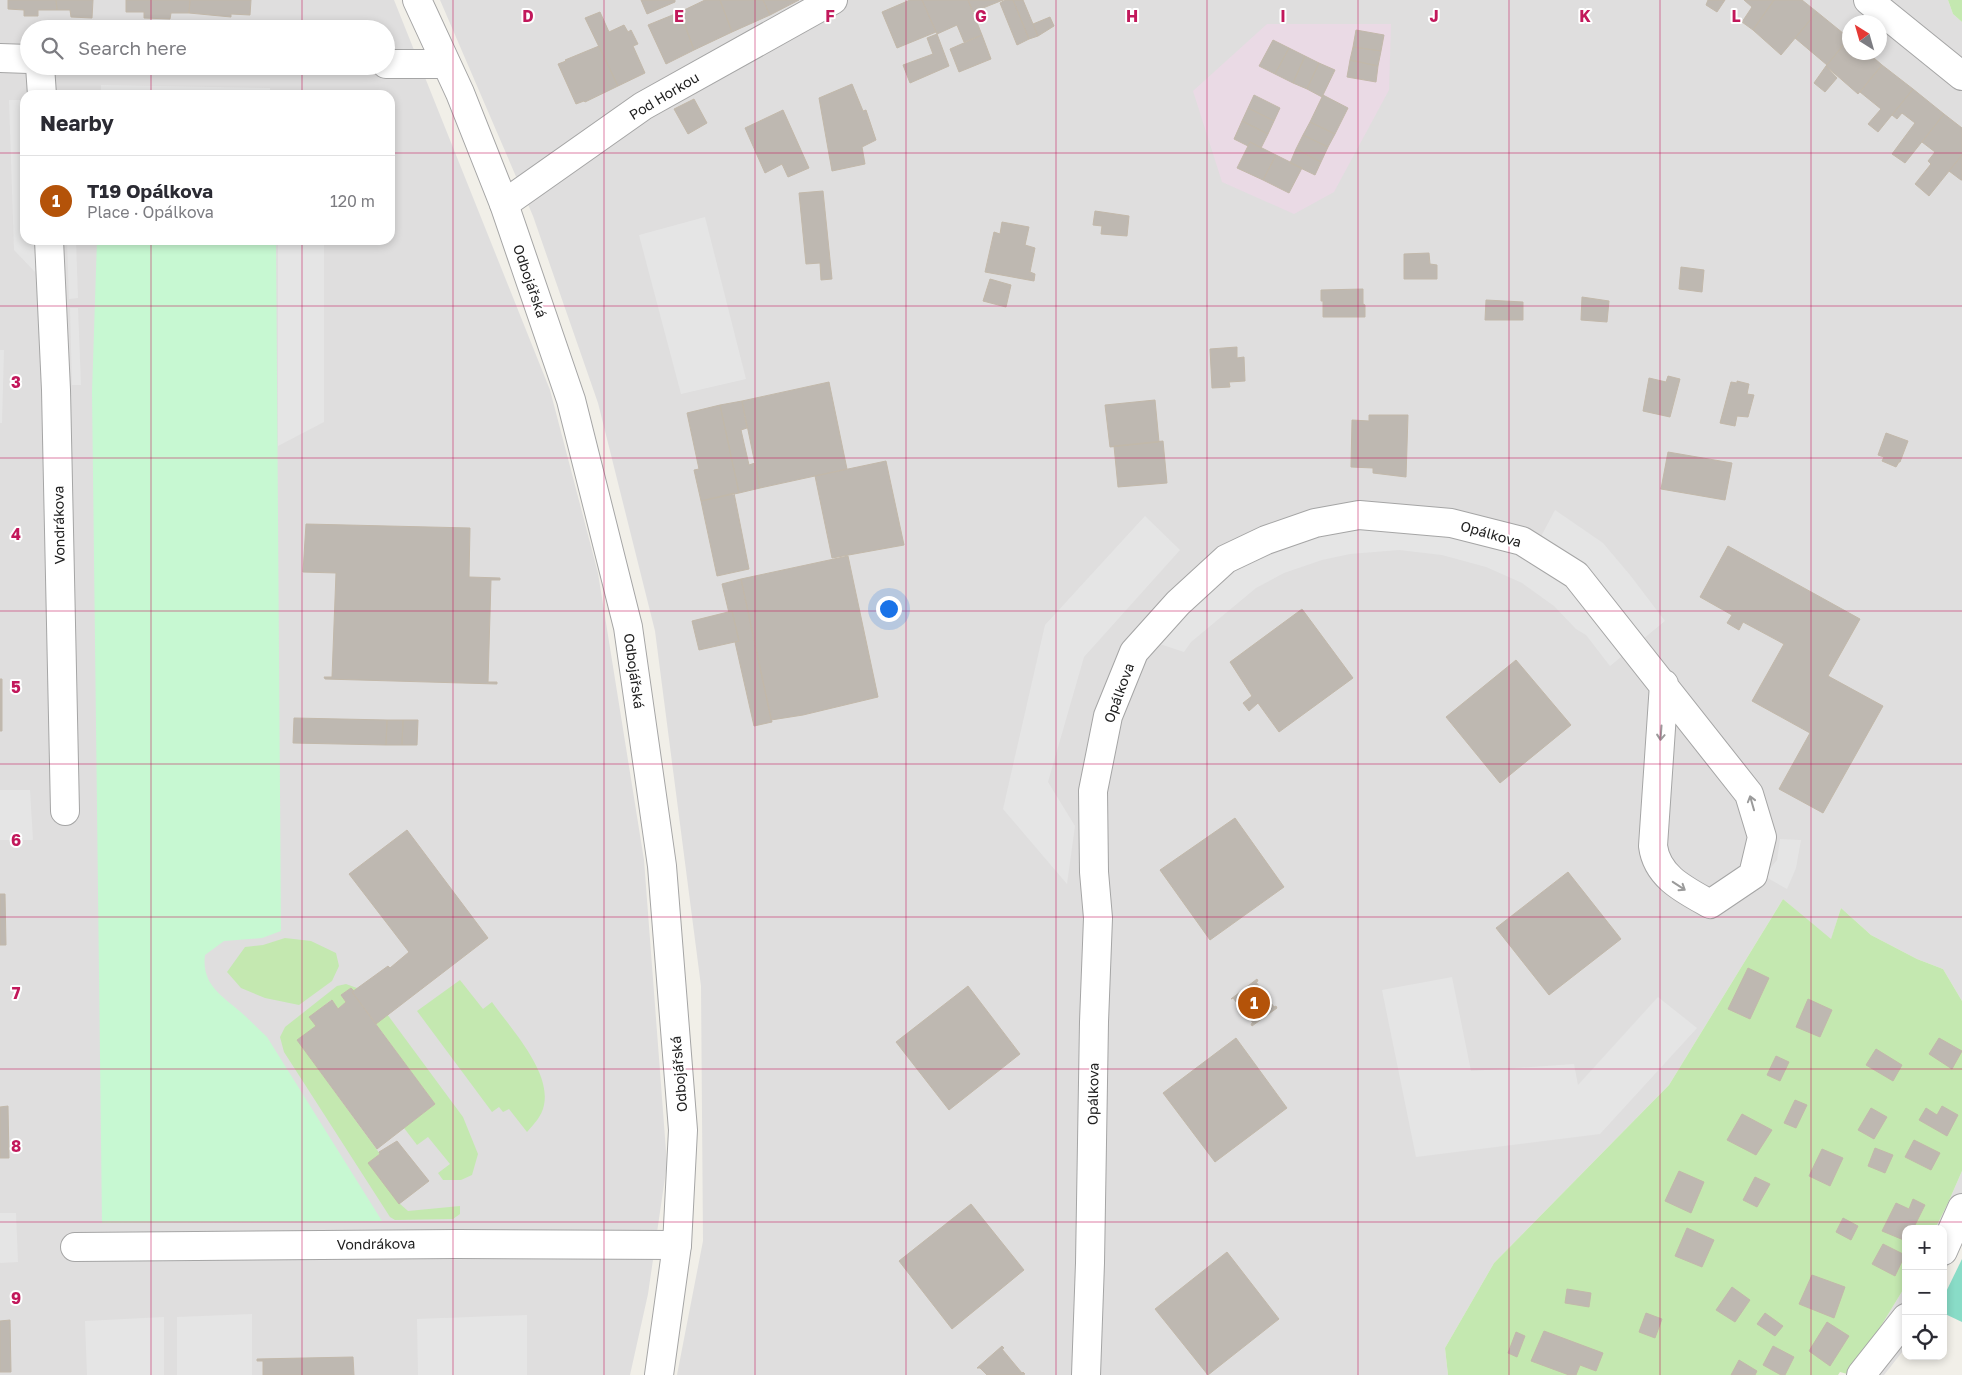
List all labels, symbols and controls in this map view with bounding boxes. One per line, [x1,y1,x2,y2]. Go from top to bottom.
text: D [522,6,534,26]
text: E [674,6,684,26]
text: F [825,6,835,26]
text: G [975,6,987,26]
text: H [1126,6,1138,26]
text: I [1280,6,1286,26]
text: J [1429,6,1439,26]
text: K [1579,6,1591,26]
text: L [1731,6,1741,26]
north arrow [1842,15,1887,60]
search box [20,20,395,75]
icon: search [38,34,66,62]
text: Search here [78,36,187,59]
street label: Pod Horkou [626,68,702,123]
text: Nearby [40,110,114,136]
text: T19 Opálkova [87,179,213,202]
text: 1 [52,191,60,211]
text: 120 m [330,191,375,211]
text: Place · Opálkova [87,202,214,222]
street label: Odbojářská [510,242,551,320]
text: 3 [11,372,21,392]
street label: Vondrákova [49,486,68,564]
street label: Opálkova [1459,517,1523,550]
text: 4 [11,524,21,544]
your location [876,596,902,622]
street label: Odbojářská [621,632,648,710]
street label: Opálkova [1100,661,1137,725]
text: 5 [11,677,21,697]
one-way arrow [1656,725,1665,741]
one-way arrow [1746,795,1756,811]
text: 6 [11,830,21,850]
one-way arrow [1672,880,1686,891]
text: 7 [12,983,21,1003]
pin: 1 [1238,984,1270,1022]
street label: Odbojářská [667,1035,690,1113]
street label: Opálkova [1083,1063,1102,1125]
text: 8 [11,1136,21,1156]
map controls [1902,1225,1947,1360]
button: + [1902,1225,1947,1270]
street label: Vondrákova [337,1234,415,1253]
button: − [1902,1270,1947,1315]
text: 9 [11,1288,21,1308]
button: locate [1902,1315,1947,1360]

